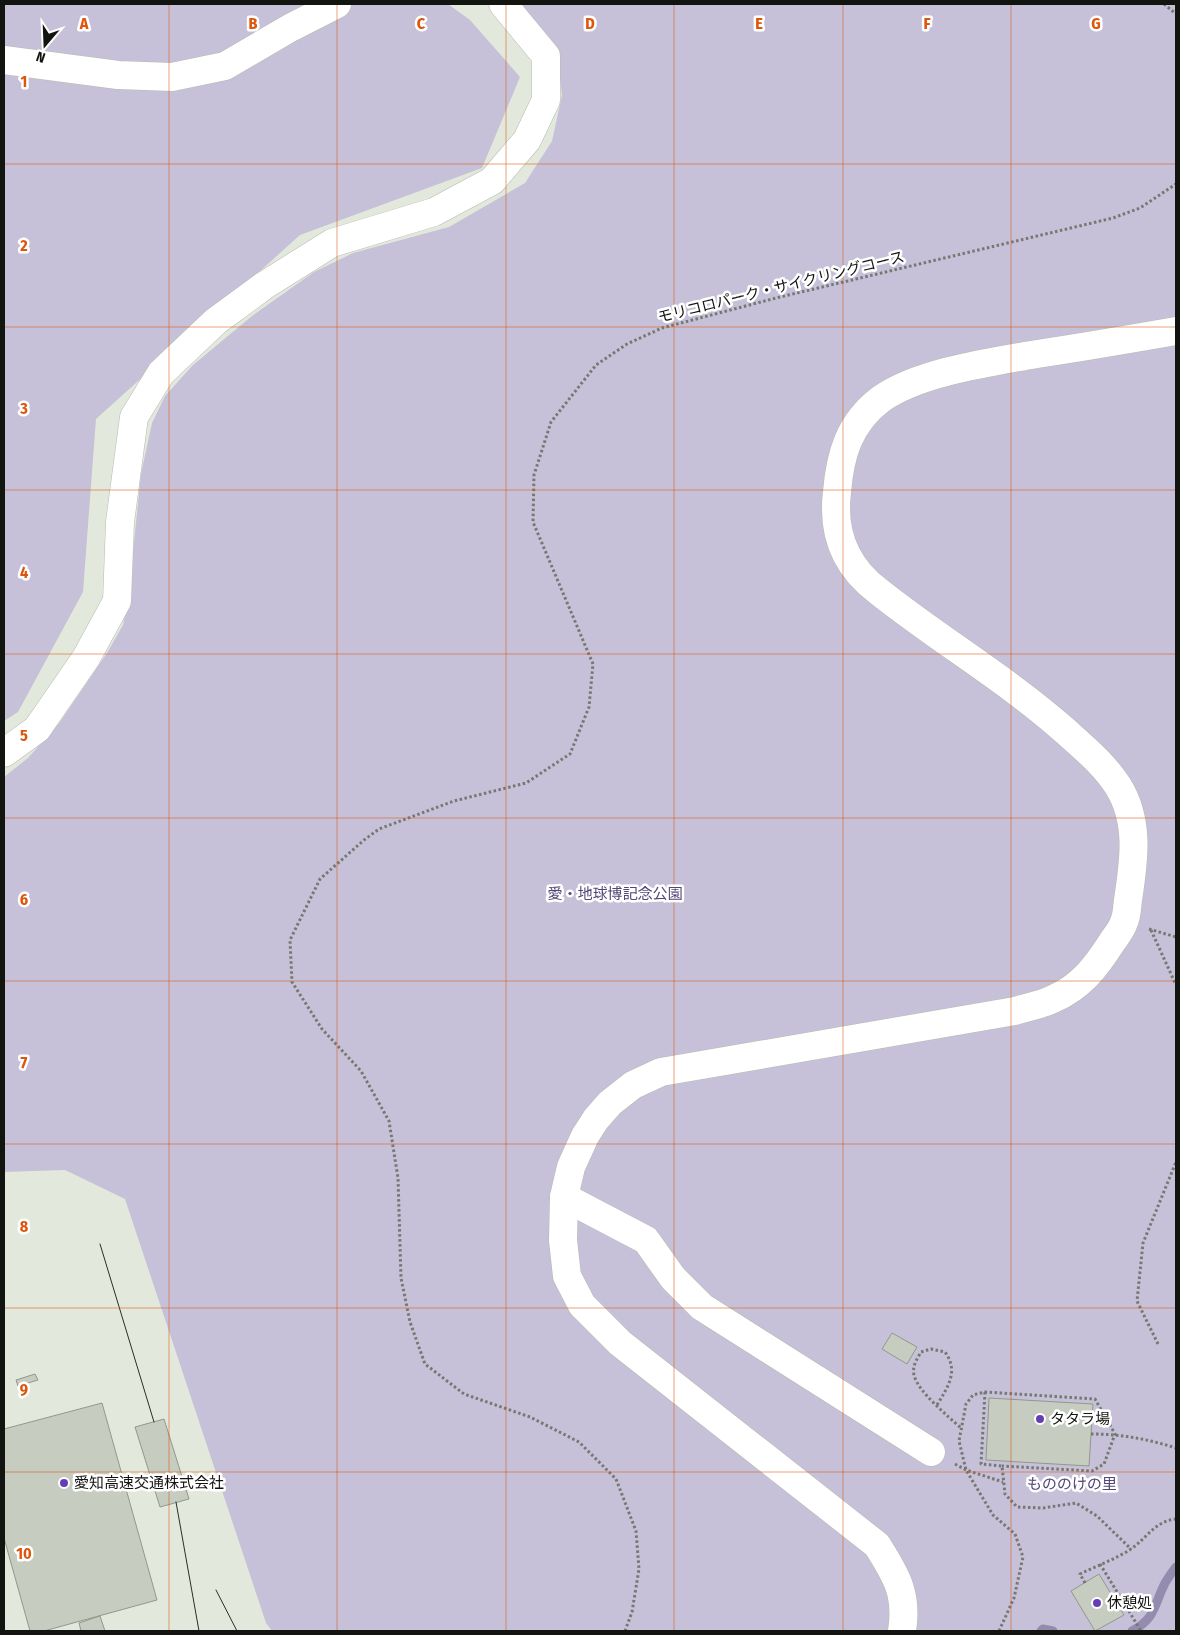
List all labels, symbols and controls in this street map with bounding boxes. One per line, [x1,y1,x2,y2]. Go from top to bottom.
text: A [79,14,89,33]
text: B [249,14,258,33]
text: C [417,14,426,33]
text: D [585,14,595,33]
text: E [755,14,763,33]
text: F [923,14,931,33]
text: G [1091,14,1101,33]
north arrow [20,20,70,70]
text: N [34,47,48,66]
text: 1 [21,72,27,91]
text: 2 [19,236,28,255]
street label: モリコロパーク・サイクリングコース [656,248,906,326]
text: 3 [19,399,28,418]
text: 4 [20,563,28,582]
text: 5 [20,726,28,745]
park label: 愛・地球博記念公園 [547,885,683,903]
text: 6 [20,890,28,909]
text: 7 [21,1053,28,1072]
text: 8 [20,1217,29,1236]
text: 9 [20,1380,28,1399]
place label: タタラ場 [1050,1410,1110,1428]
marker: タタラ場 [1034,1413,1046,1425]
place label: 愛知高速交通株式会社 [74,1474,224,1492]
park label: もののけの里 [1027,1475,1117,1493]
marker: 愛知高速交通株式会社 [58,1477,70,1489]
text: 10 [16,1544,32,1563]
place label: 休憩処 [1107,1594,1152,1612]
marker: 休憩処 [1091,1597,1103,1609]

